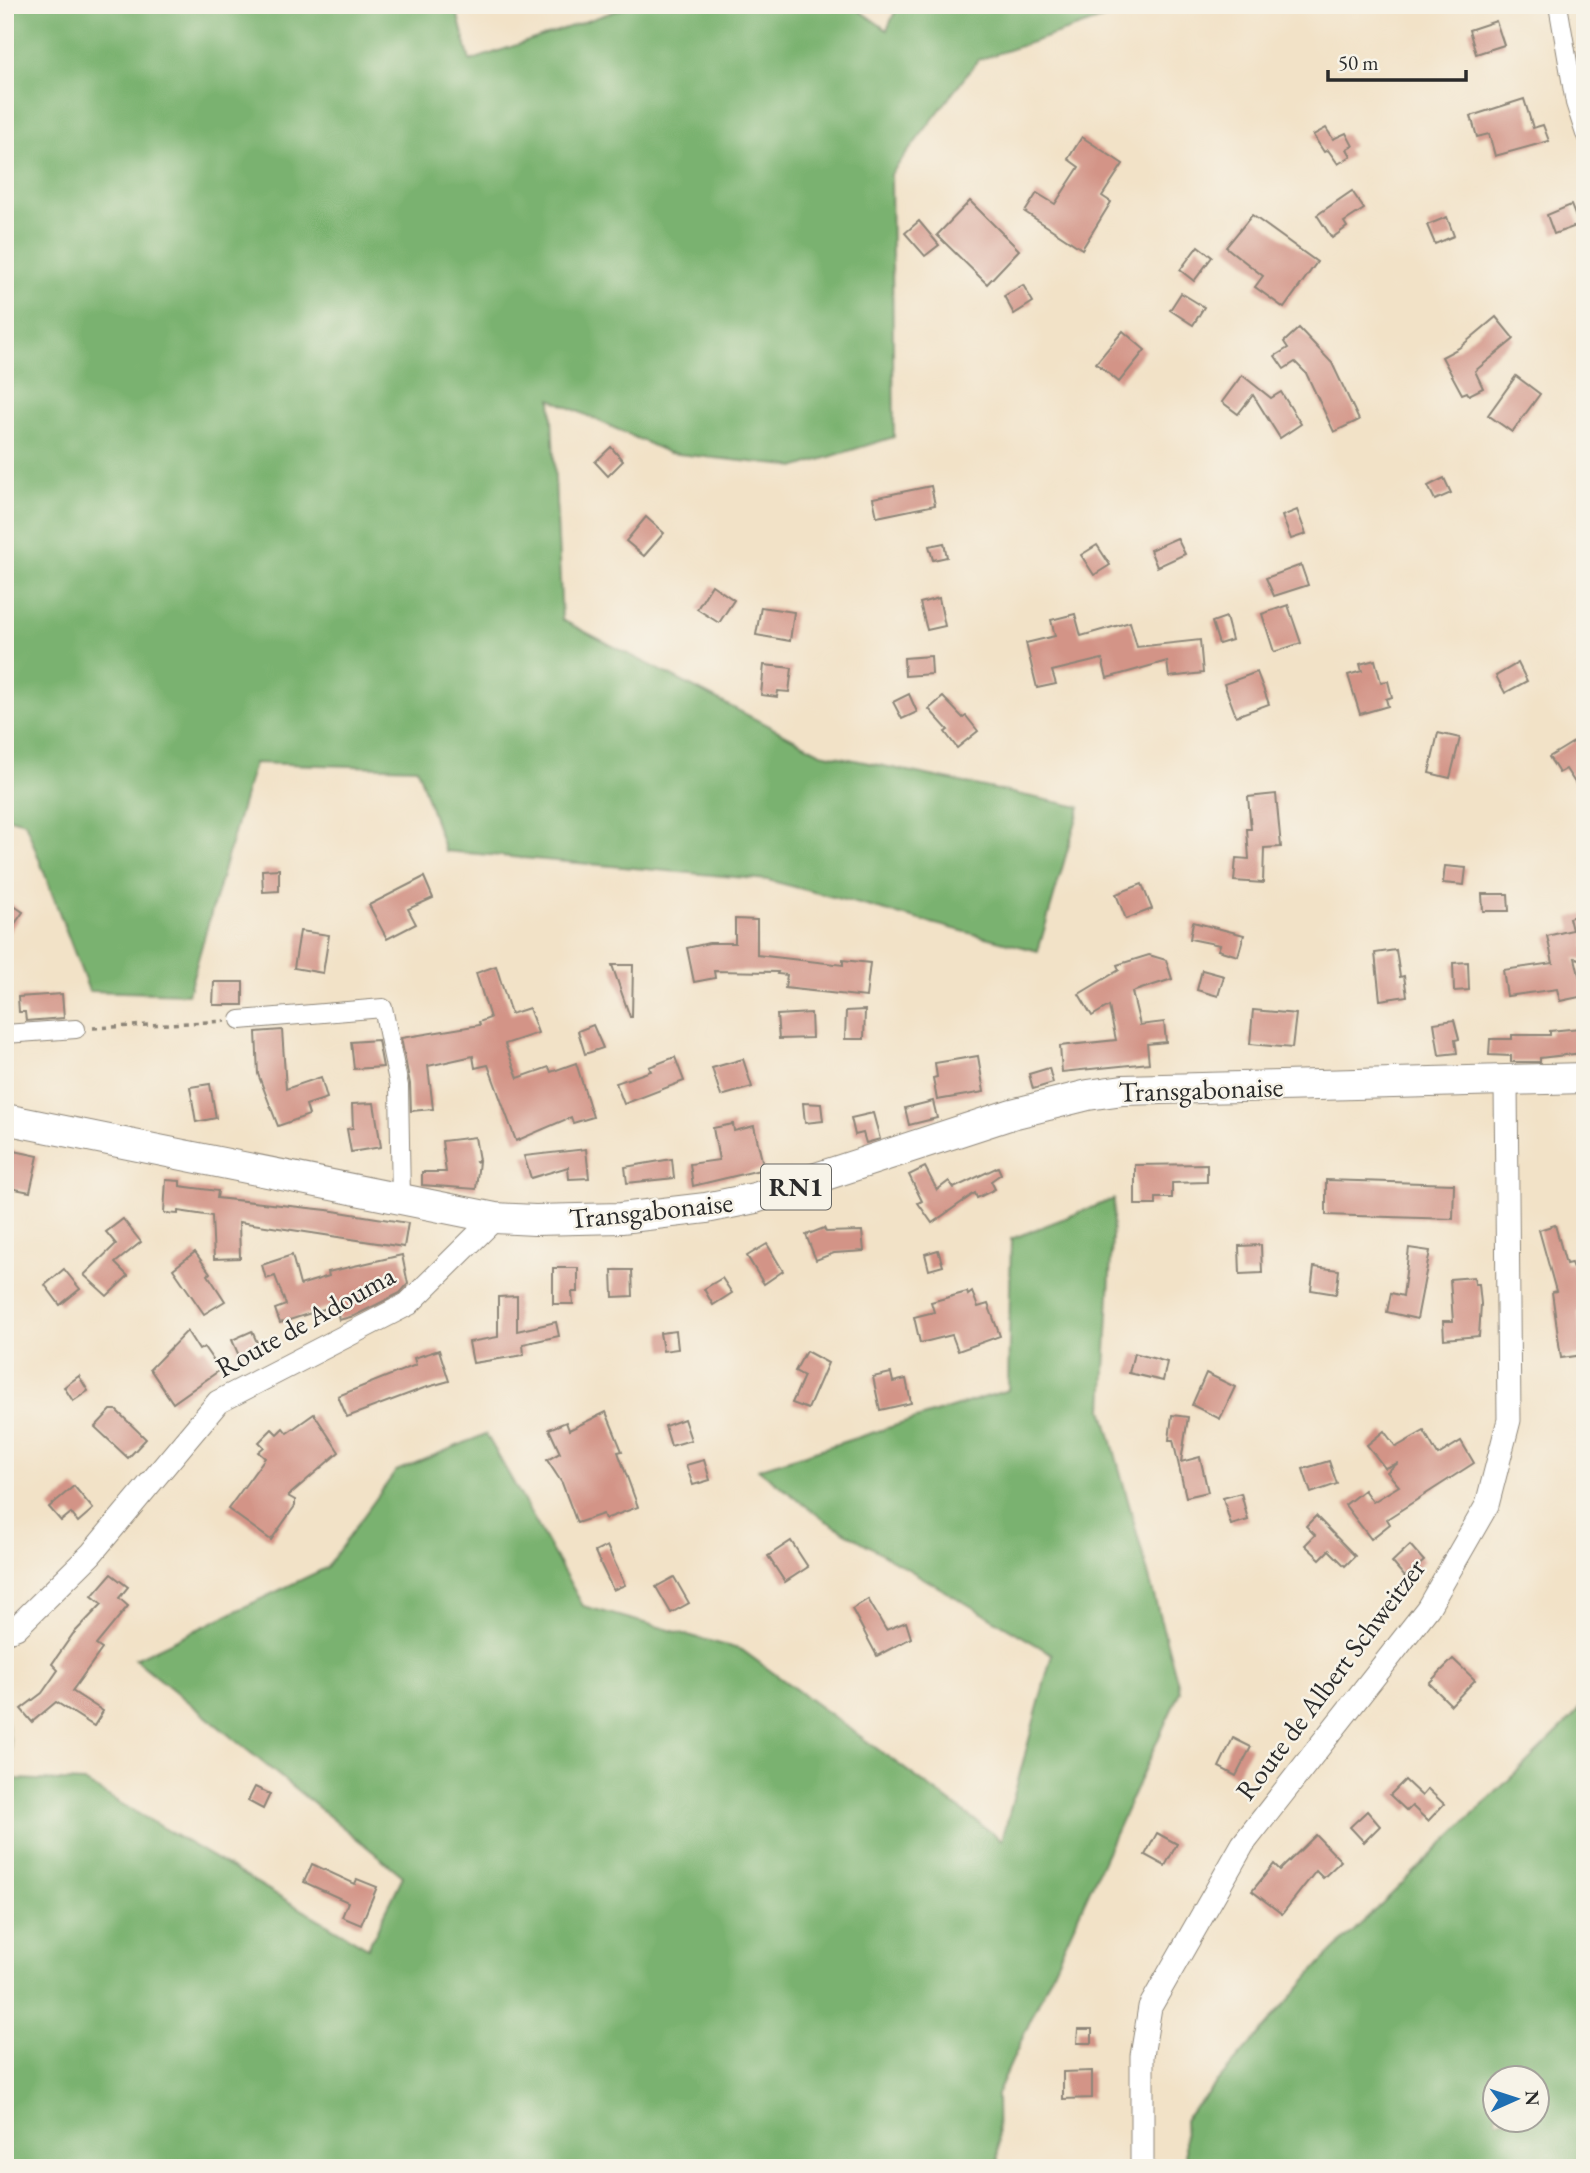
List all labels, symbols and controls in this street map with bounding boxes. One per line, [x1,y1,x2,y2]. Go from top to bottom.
scale bar [1328,38,1466,82]
text: 50 m [1338,49,1379,76]
street label: Transgabonaise [1118,1068,1284,1110]
road number: RN1 [761,1164,831,1210]
street label: Transgabonaise [567,1183,735,1237]
street label: Route de Adouma [209,1256,402,1385]
street label: Route de Albert Schweitzer [1227,1550,1433,1807]
north arrow [1482,2064,1552,2134]
text: N [1520,2090,1545,2107]

